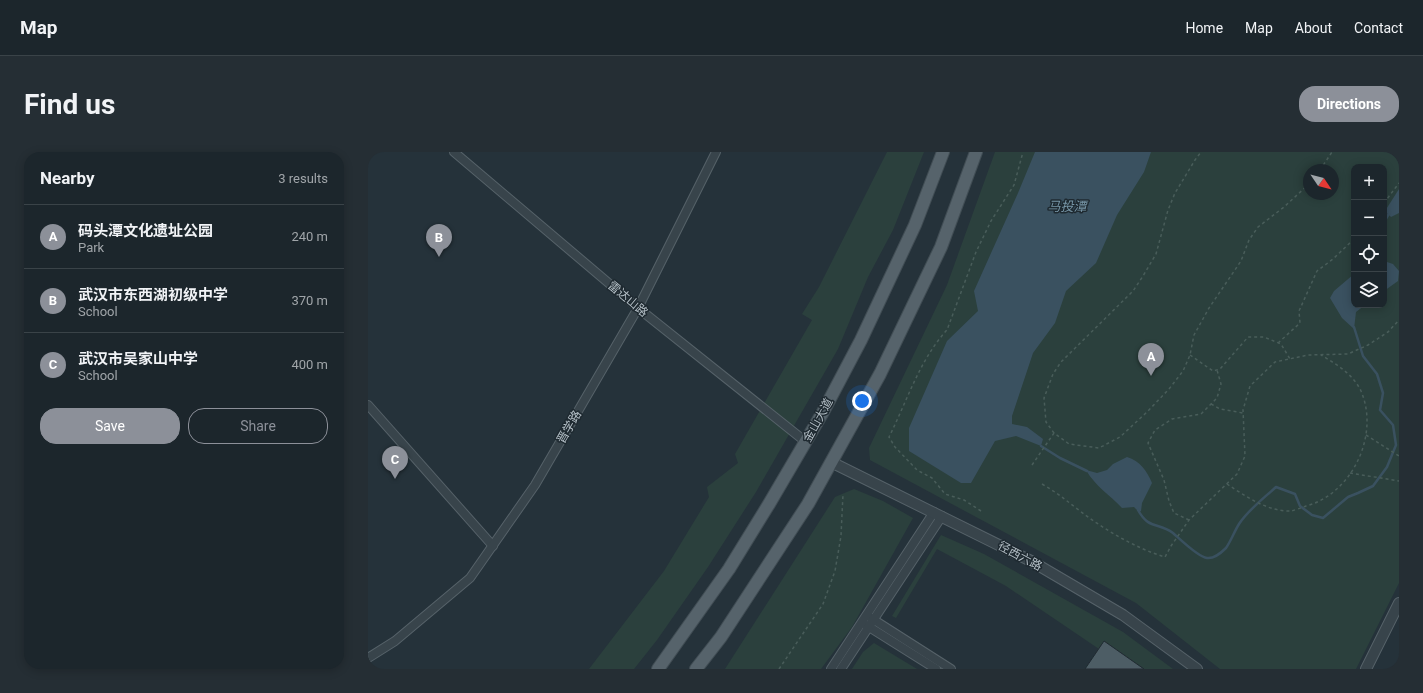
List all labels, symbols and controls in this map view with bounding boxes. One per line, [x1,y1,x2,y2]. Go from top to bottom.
text: Map [20,16,58,39]
text: Home [1185,20,1223,36]
text: Map [1245,20,1273,36]
text: About [1295,20,1332,36]
text: Contact [1354,20,1403,36]
button: Directions [1299,86,1399,122]
text: Find us [24,88,115,121]
north arrow [1303,164,1339,200]
map controls [1351,164,1387,308]
button: + [1351,164,1387,200]
text: Nearby [40,168,95,188]
text: 3 results [278,171,328,186]
water label: 马投潭 [1047,199,1088,214]
button: − [1351,200,1387,236]
text: 码头潭文化遗址公园 [78,222,213,240]
pin: B [426,224,452,257]
text: A [49,229,57,244]
text: 240 m [291,229,328,244]
button: locate [1351,236,1387,272]
text: Park [78,240,104,255]
button: layers [1351,272,1387,308]
street label: 雷达山路 [605,278,651,320]
text: 武汉市东西湖初级中学 [78,286,228,304]
text: B [49,293,57,308]
text: 370 m [291,293,328,308]
text: School [78,304,118,319]
pin: A [1138,343,1164,376]
text: 武汉市吴家山中学 [78,350,198,368]
text: C [49,357,57,372]
text: 400 m [291,357,328,372]
text: School [78,368,118,383]
your location [852,391,872,411]
street label: 金山大道 [800,396,836,444]
button: Save [40,408,180,444]
button: Share [188,408,328,444]
street label: 晋学路 [554,408,584,446]
pin: C [382,446,408,479]
street label: 径西六路 [996,539,1044,573]

